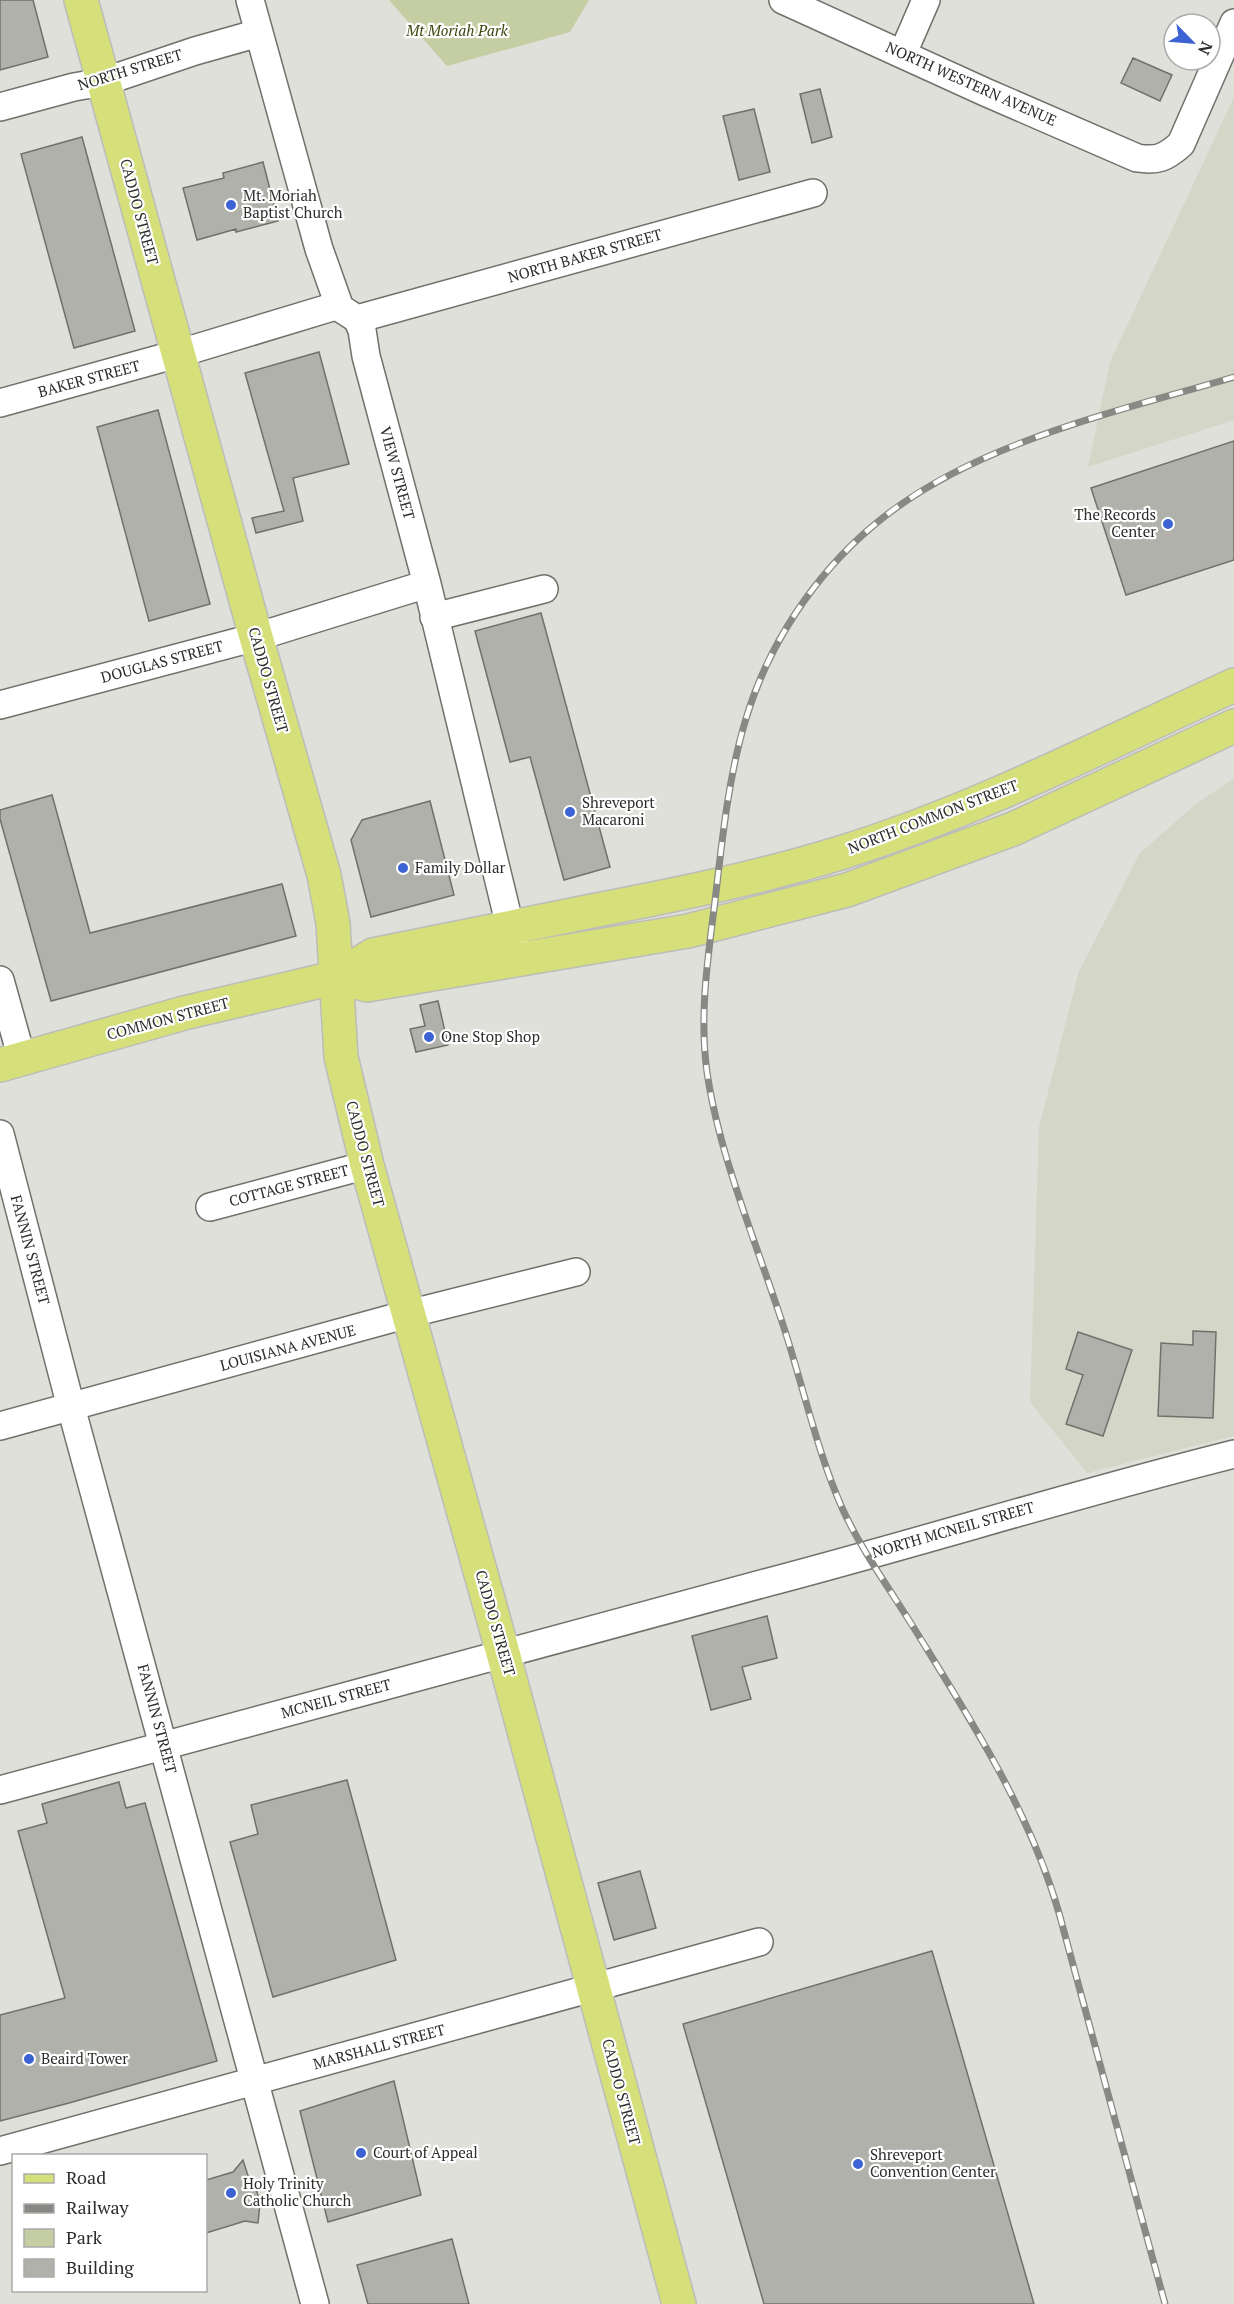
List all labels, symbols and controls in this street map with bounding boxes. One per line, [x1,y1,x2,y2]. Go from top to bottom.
north arrow [1162,12,1222,72]
park label: Mt Moriah Park [405,20,508,40]
street label: NORTH WESTERN AVENUE [883,36,1060,130]
text: N [1193,38,1218,58]
street label: NORTH STREET [75,44,184,94]
street label: CADDO STREET [116,156,164,267]
place label: Mt. Moriah Baptist Church [243,185,343,222]
marker: Mt. Moriah Baptist Church [224,198,238,212]
street label: NORTH BAKER STREET [505,223,664,287]
street label: BAKER STREET [36,355,142,401]
street label: VIEW STREET [376,424,420,521]
place label: The Records Center [1074,504,1156,541]
marker: The Records Center [1161,517,1175,531]
street label: CADDO STREET [244,625,294,735]
street label: DOUGLAS STREET [98,635,225,687]
street label: NORTH COMMON STREET [845,774,1020,858]
place label: Shreveport Macaroni [582,792,655,829]
marker: Shreveport Macaroni [563,805,577,819]
place label: Family Dollar [415,857,505,877]
marker: Family Dollar [396,861,410,875]
street label: COMMON STREET [104,992,231,1044]
place label: One Stop Shop [441,1026,540,1046]
marker: One Stop Shop [422,1030,436,1044]
street label: CADDO STREET [342,1098,390,1209]
street label: COTTAGE STREET [227,1159,351,1211]
street label: FANNIN STREET [7,1193,55,1307]
street label: LOUISIANA AVENUE [218,1319,358,1375]
street label: NORTH MCNEIL STREET [869,1496,1036,1562]
street label: CADDO STREET [471,1568,521,1678]
street label: FANNIN STREET [134,1662,182,1776]
street label: MCNEIL STREET [278,1674,393,1722]
street label: MARSHALL STREET [311,2019,447,2073]
street label: CADDO STREET [598,2036,646,2147]
place label: Beaird Tower [41,2048,128,2068]
marker: Beaird Tower [22,2052,36,2066]
place label: Court of Appeal [373,2142,478,2162]
place label: Shreveport Convention Center [870,2144,996,2181]
marker: Court of Appeal [354,2146,368,2160]
legend [12,2154,207,2292]
marker: Shreveport Convention Center [851,2157,865,2171]
text: Road [66,2165,106,2189]
place label: Holy Trinity Catholic Church [243,2173,351,2210]
marker: Holy Trinity Catholic Church [224,2186,238,2200]
text: Railway [66,2195,130,2219]
text: Park [66,2225,103,2249]
text: Building [66,2255,134,2279]

